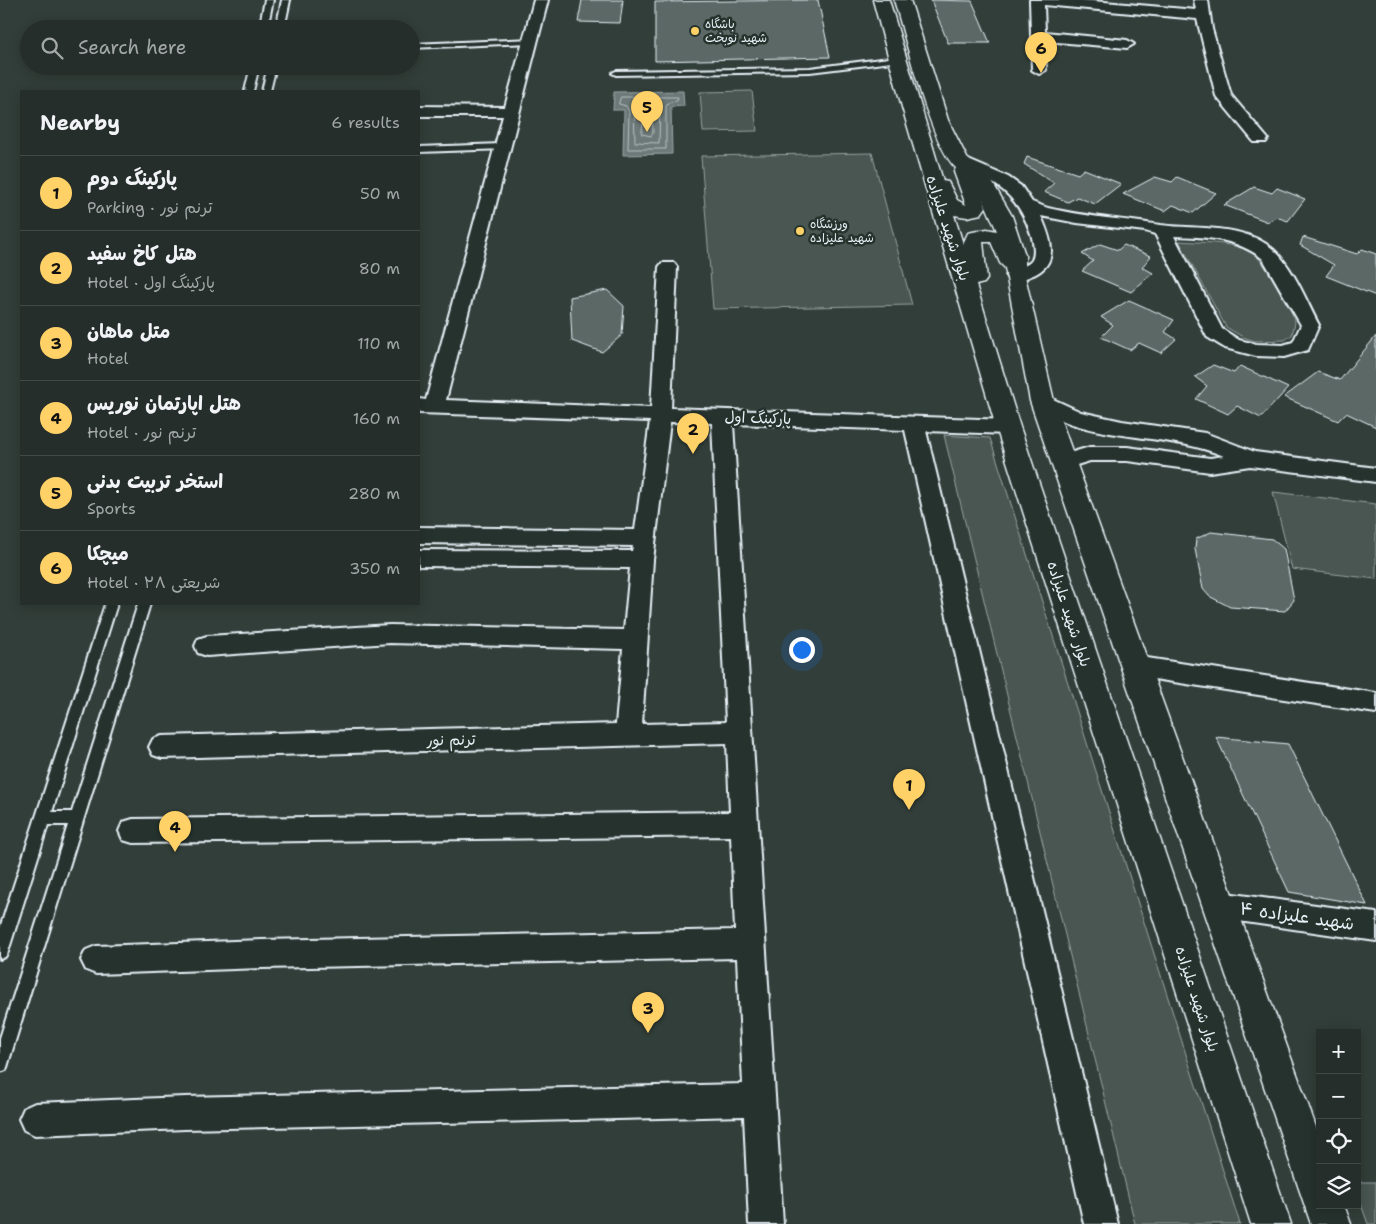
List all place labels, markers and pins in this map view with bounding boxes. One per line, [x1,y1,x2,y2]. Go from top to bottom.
place label: باشگاه شهید نوبخت [705,16,767,46]
marker: باشگاه شهید نوبخت [689,25,701,37]
pin: 6 [1025,32,1057,73]
pin: 5 [631,91,663,132]
place label: ورزشگاه شهید علیزاده [810,216,874,246]
marker: ورزشگاه شهید علیزاده [794,225,806,237]
pin: 2 [677,413,709,454]
pin: 1 [893,769,925,810]
pin: 4 [159,811,191,852]
pin: 3 [632,992,664,1033]

